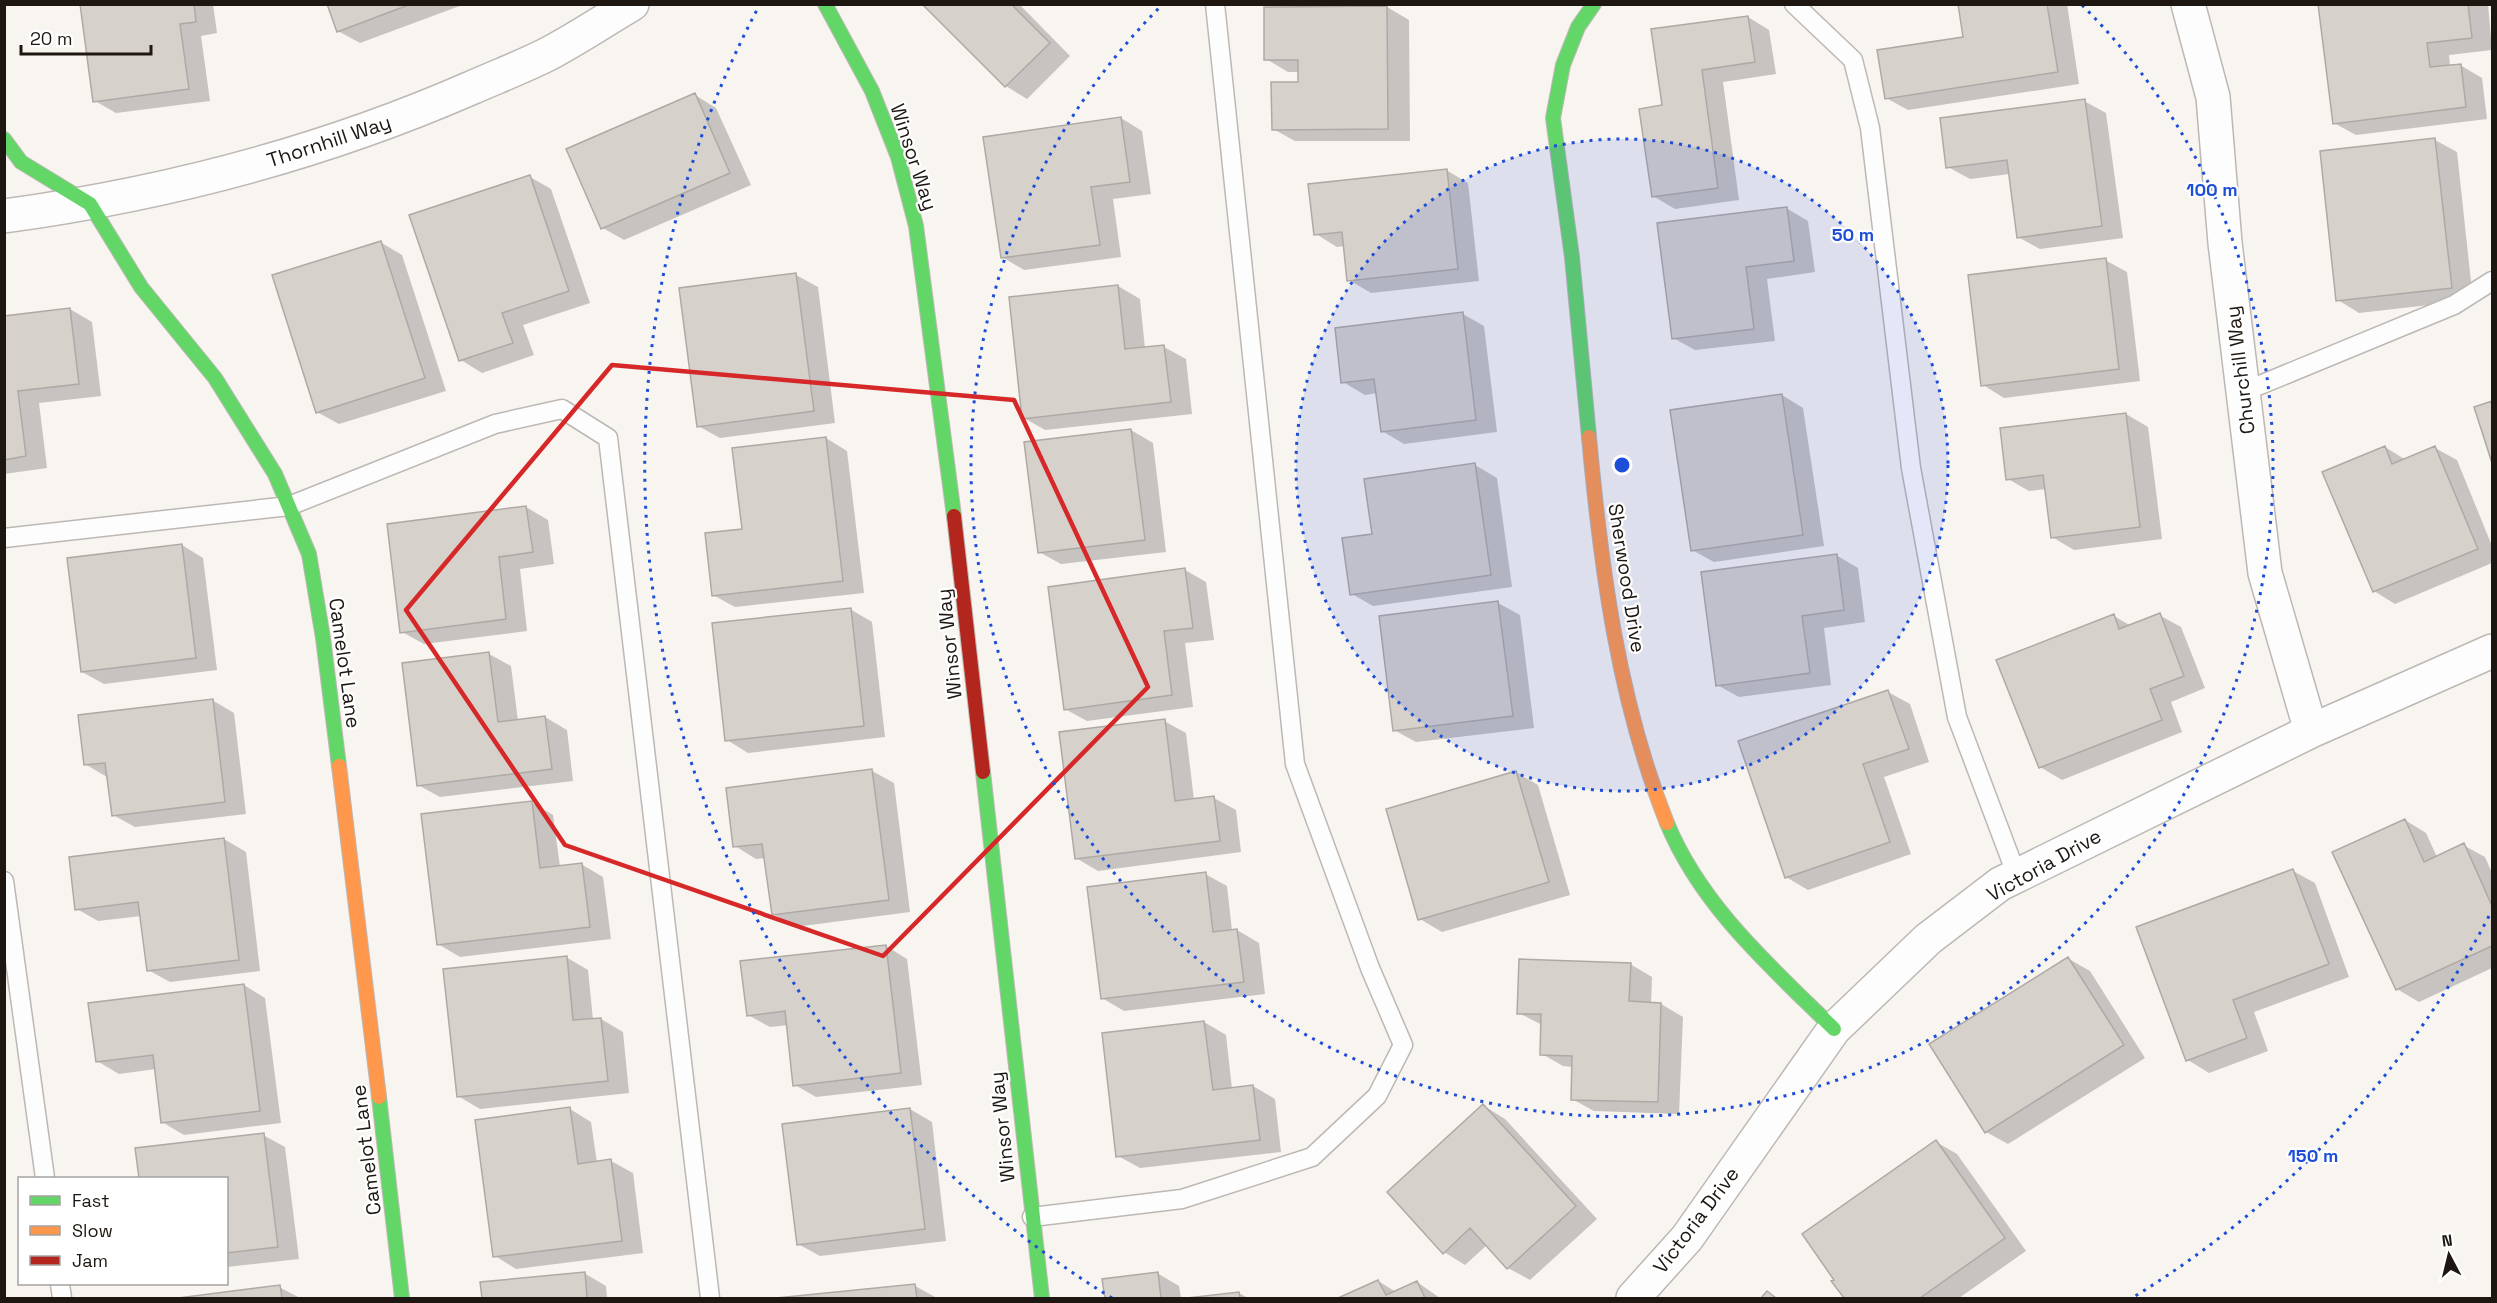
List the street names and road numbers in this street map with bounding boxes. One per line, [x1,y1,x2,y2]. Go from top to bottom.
street label: Winsor Way [885,100,943,214]
street label: Thornhill Way [264,109,394,173]
street label: Churchill Way [2219,304,2261,436]
street label: Sherwood Drive [1602,502,1652,654]
street label: Winsor Way [930,588,968,700]
street label: Camelot Lane [323,596,367,730]
street label: Victoria Drive [1982,823,2106,907]
street label: Winsor Way [983,1071,1021,1183]
street label: Camelot Lane [345,1083,387,1217]
street label: Victoria Drive [1647,1161,1745,1279]

